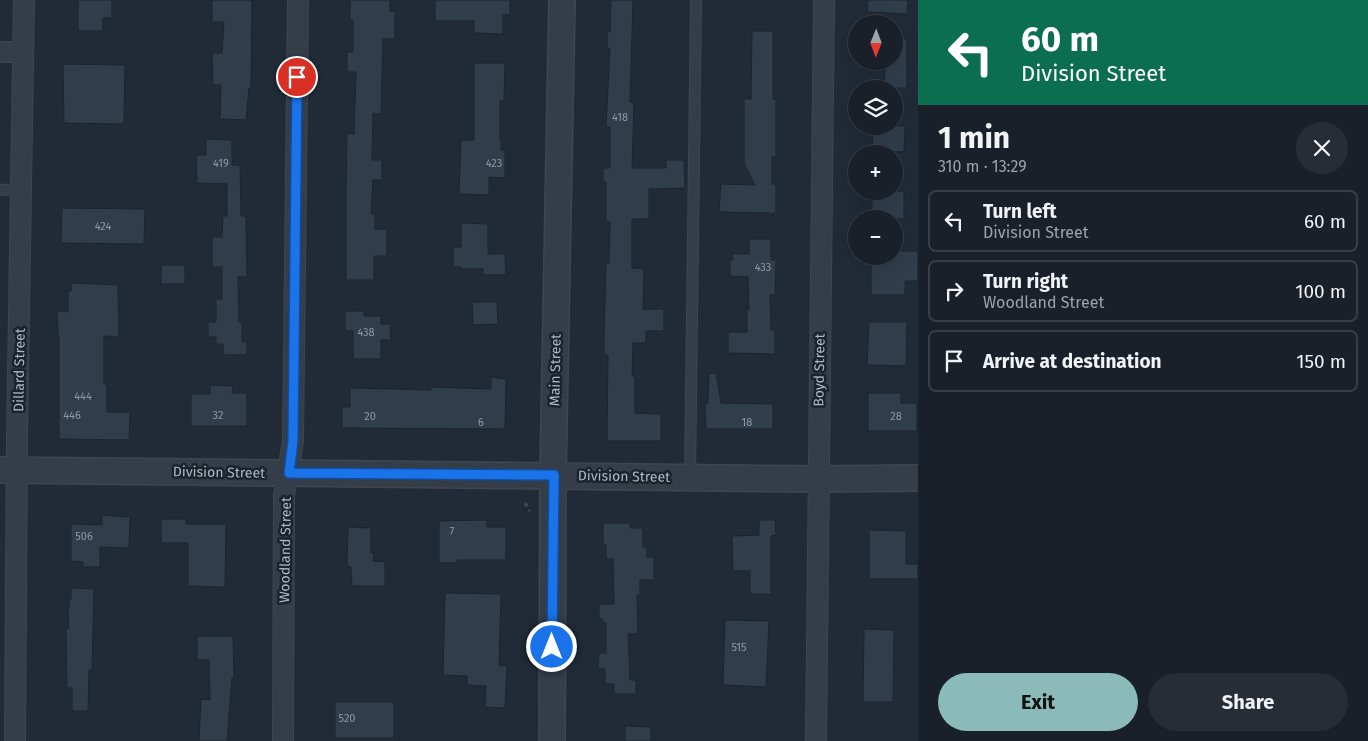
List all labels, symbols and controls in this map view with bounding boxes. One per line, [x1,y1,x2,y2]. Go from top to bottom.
north arrow [848,15,902,70]
map controls [848,15,903,265]
text: 60 m [1021,18,1099,60]
icon: left [938,20,1003,85]
pin [276,56,318,98]
text: Division Street [1021,60,1166,87]
icon: arrive [283,63,311,91]
button: layers [848,80,903,135]
house number: 418 [612,111,628,124]
text: 1 min [938,120,1010,156]
button: close [1296,122,1348,174]
button: + [848,145,903,200]
house number: 419 [213,157,229,170]
house number: 423 [486,157,502,170]
text: 310 m · 13:29 [938,157,1027,176]
text: Turn left [983,200,1057,223]
icon: left [940,207,968,235]
button: − [848,210,903,265]
text: 60 m [1304,210,1346,233]
house number: 424 [95,220,111,233]
text: Division Street [983,223,1089,242]
house number: 433 [755,261,771,274]
text: Turn right [983,270,1068,293]
icon: right [940,277,968,305]
text: 100 m [1295,280,1346,303]
text: Woodland Street [983,293,1104,312]
house number: 438 [357,326,375,339]
street label: Dillard Street [10,327,29,412]
street label: Boyd Street [810,332,829,407]
street label: Main Street [546,333,565,406]
icon: arrive [940,347,968,375]
text: Arrive at destination [983,350,1162,373]
text: 150 m [1296,350,1346,373]
house number: 444 [74,390,92,403]
house number: 446 [63,409,81,422]
house number: 32 [213,409,223,422]
house number: 20 [364,410,376,423]
house number: 28 [890,410,902,423]
house number: 6 [478,416,484,429]
house number: 18 [742,416,752,429]
street label: Division Street [173,463,266,482]
street label: Division Street [578,467,671,486]
street label: Woodland Street [276,496,295,603]
house number: 7 [450,525,455,538]
house number: 506 [75,530,93,543]
position arrow [525,620,577,672]
house number: 515 [731,641,747,654]
button: Exit [938,673,1138,731]
button: Share [1148,673,1348,731]
house number: 520 [339,712,355,725]

